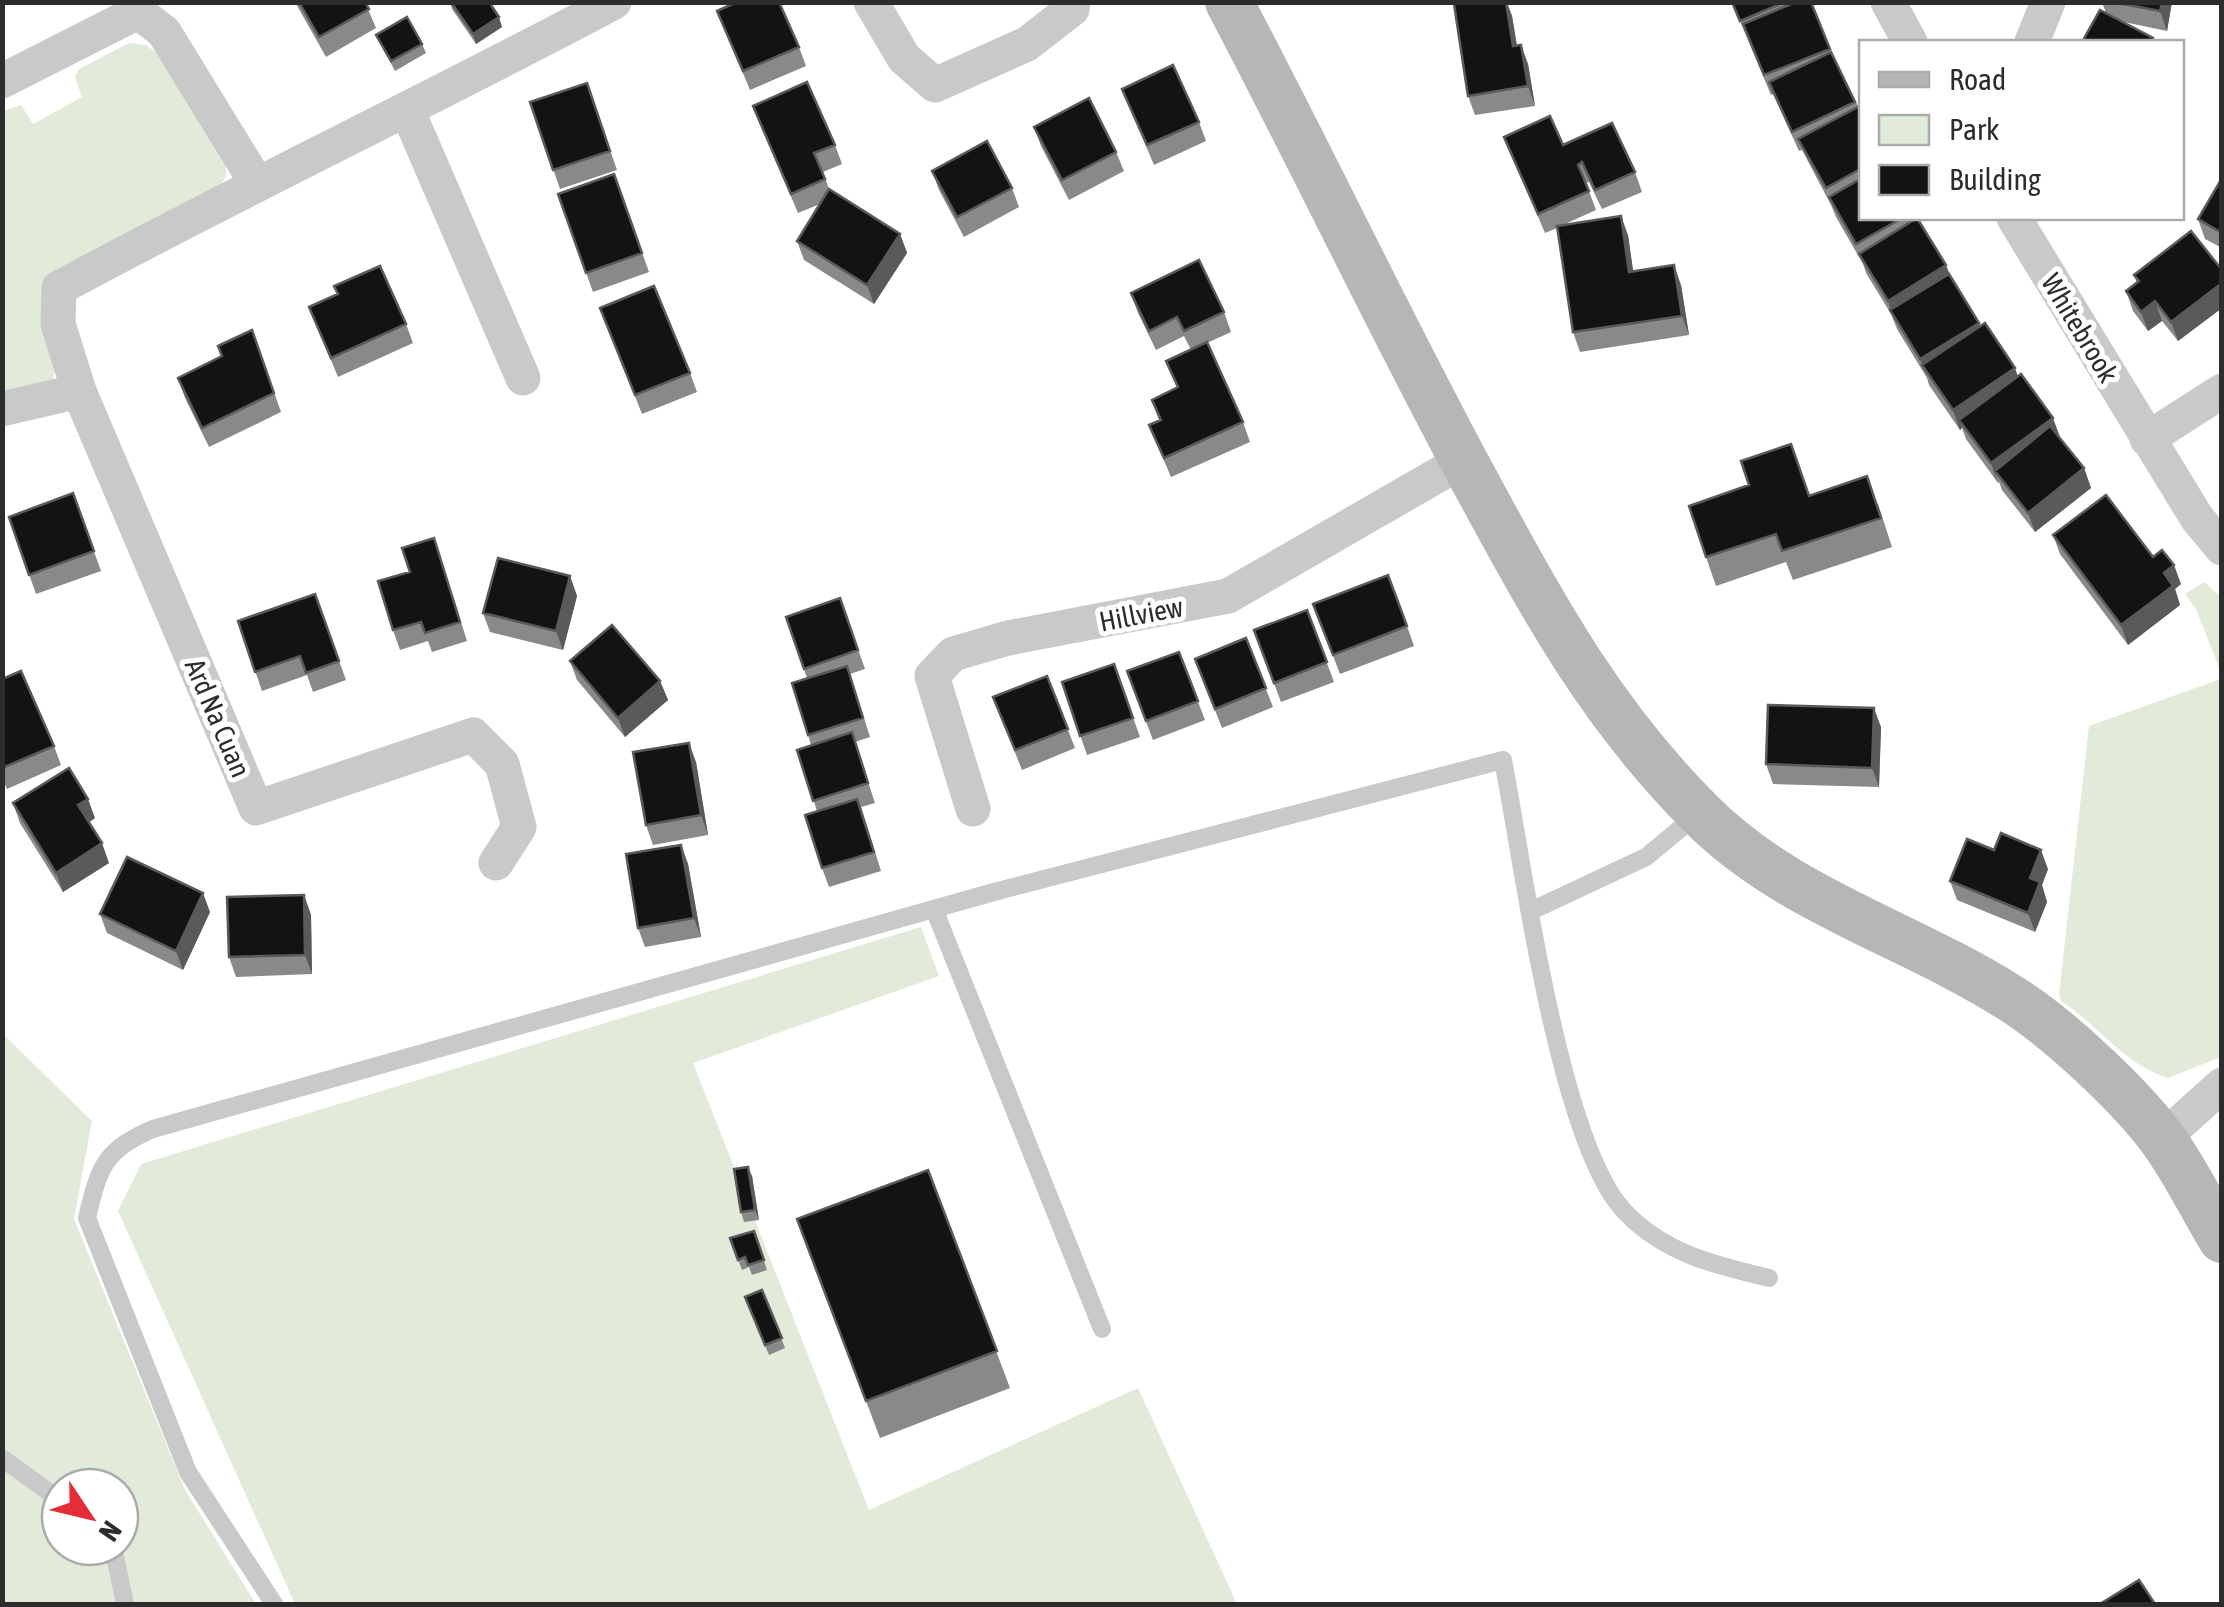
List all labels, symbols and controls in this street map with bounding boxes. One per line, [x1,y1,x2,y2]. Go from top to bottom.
legend [1859,40,2184,220]
text: Road [1949,62,2006,96]
text: Park [1949,112,1999,146]
text: Building [1949,162,2041,196]
street label: Whitebrook [2035,268,2125,388]
street label: Hillview [1097,590,1186,638]
street label: Ard Na Cuan [179,654,257,782]
north arrow [40,1467,140,1567]
text: N [93,1515,128,1547]

